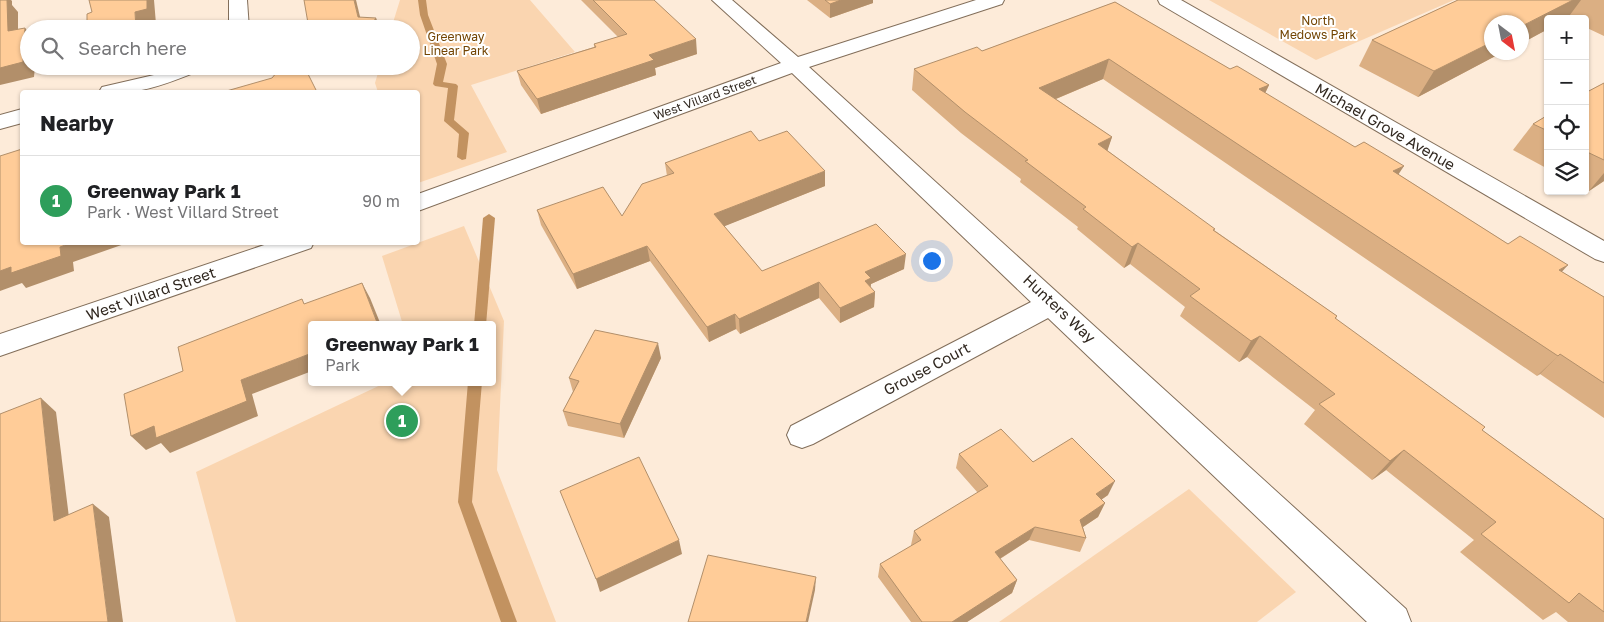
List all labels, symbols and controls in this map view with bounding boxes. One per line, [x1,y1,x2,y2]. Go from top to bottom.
park label: North Medows Park [1280,13,1357,42]
north arrow [1484,15,1529,60]
map controls [1544,15,1589,195]
button: + [1544,15,1589,60]
search box [20,20,420,75]
park label: Greenway Linear Park [424,29,489,58]
icon: search [38,34,66,62]
text: Search here [78,36,187,59]
button: − [1544,60,1589,105]
street label: West Villard Street [651,72,758,123]
street label: Michael Grove Avenue [1312,79,1459,174]
button: locate [1544,105,1589,150]
text: Nearby [40,110,114,136]
button: layers [1544,150,1589,195]
text: Greenway Park 1 [87,179,240,202]
text: 1 [52,191,60,211]
text: 90 m [362,191,400,211]
text: Park · West Villard Street [87,202,279,222]
your location [919,248,945,274]
street label: West Villard Street [84,263,218,324]
street label: Hunters Way [1020,270,1100,347]
popup [308,321,496,386]
text: Greenway Park 1 [325,332,479,355]
street label: Grouse Court [880,338,973,398]
text: Park [325,355,360,375]
pin: 1 [386,402,418,440]

